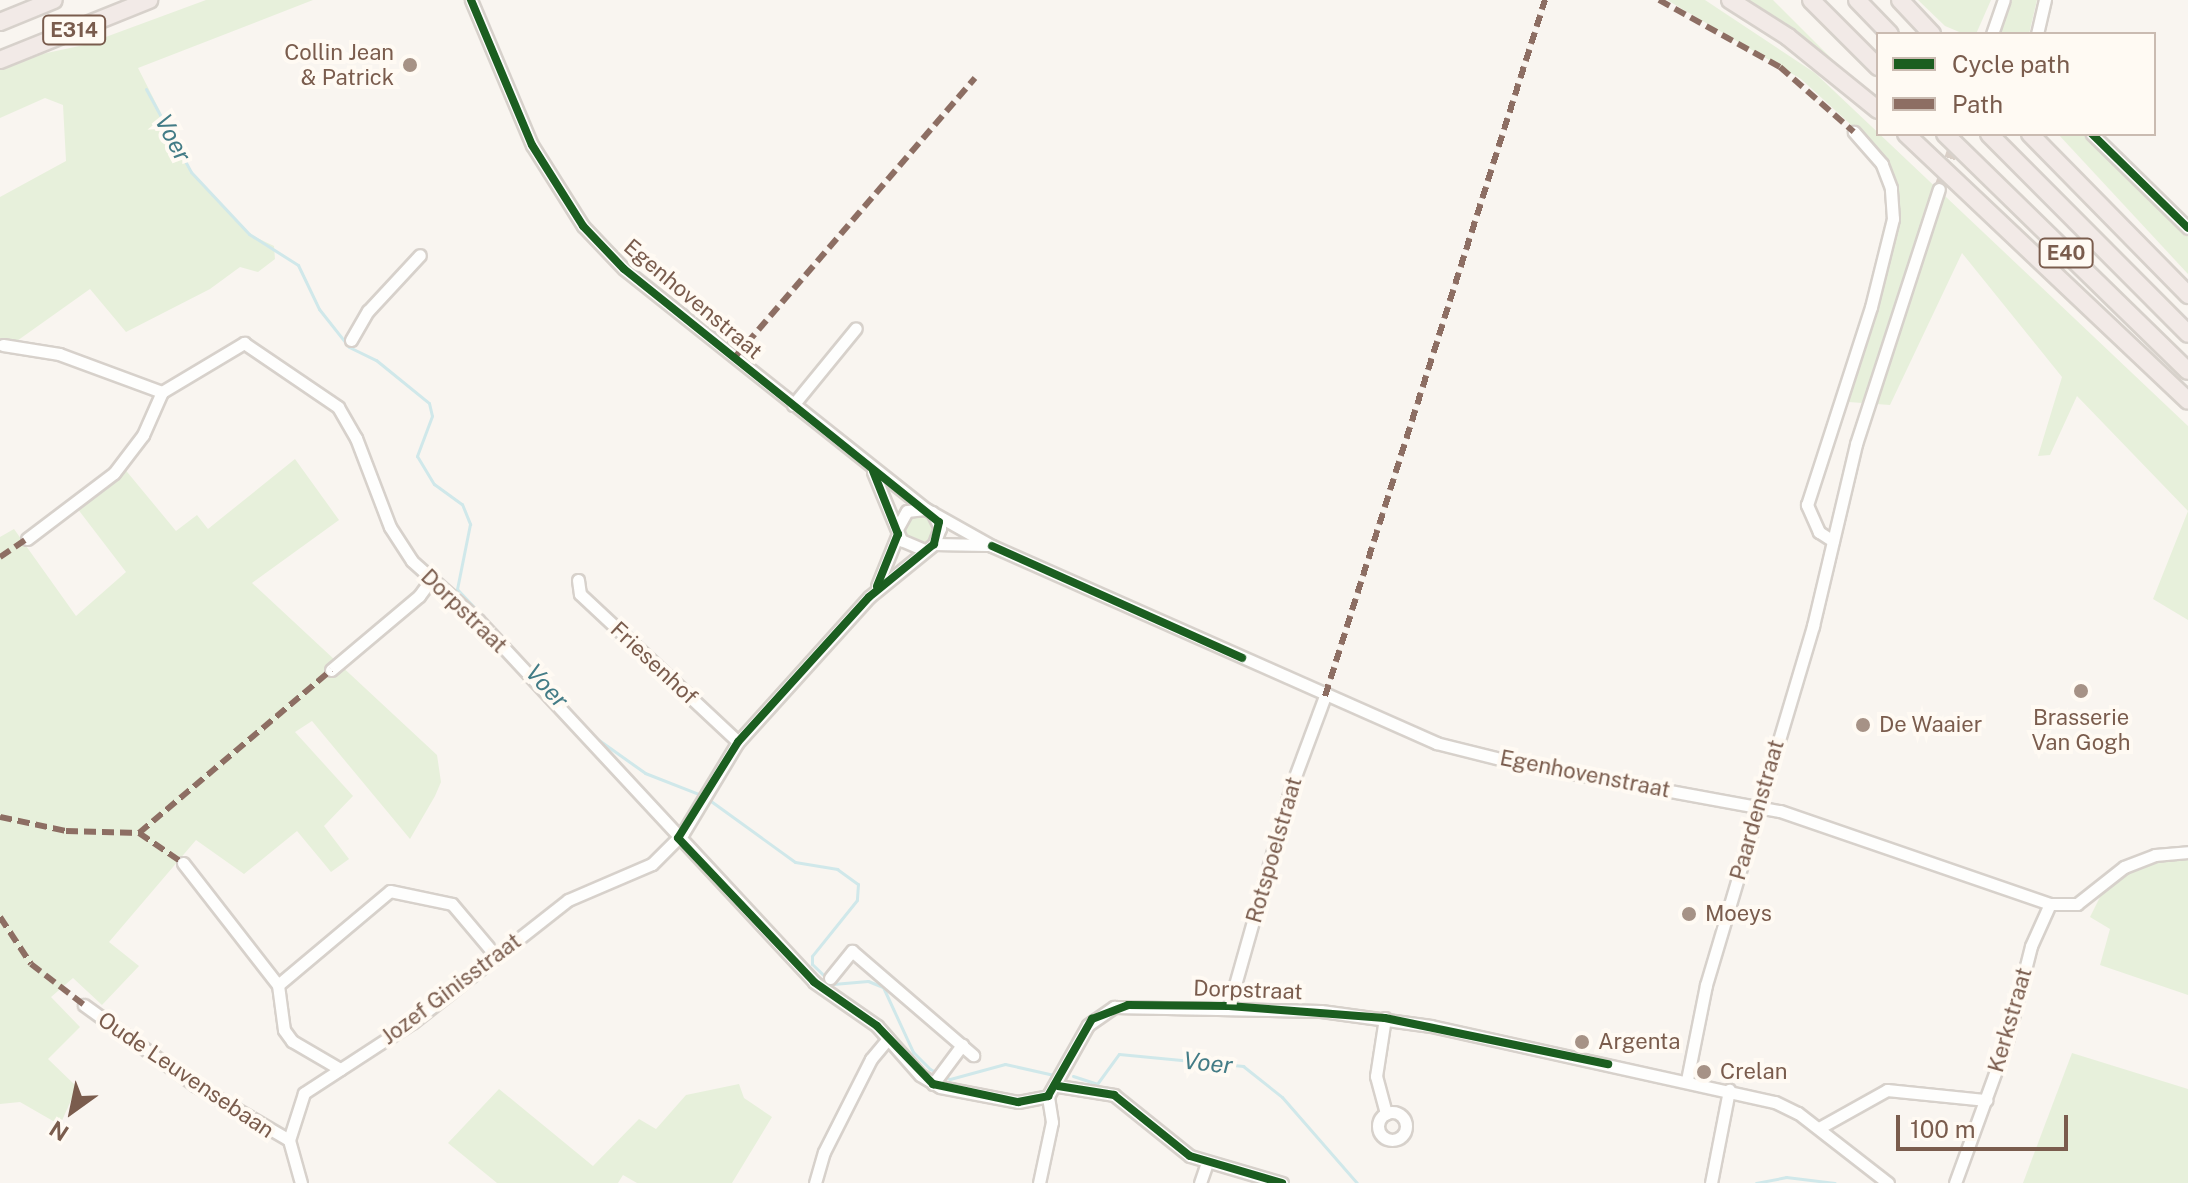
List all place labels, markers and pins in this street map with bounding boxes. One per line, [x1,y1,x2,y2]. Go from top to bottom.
place label: Collin Jean & Patrick [284,39,394,90]
marker: Collin Jean & Patrick [401,56,419,74]
marker: Brasserie Van Gogh [2072,682,2090,700]
place label: Brasserie Van Gogh [2032,704,2130,756]
place label: De Waaier [1879,712,1983,738]
marker: De Waaier [1854,716,1872,734]
place label: Moeys [1705,901,1772,927]
marker: Moeys [1680,905,1698,923]
place label: Argenta [1598,1029,1681,1055]
marker: Argenta [1573,1033,1591,1051]
place label: Crelan [1720,1059,1787,1085]
marker: Crelan [1695,1063,1713,1081]

